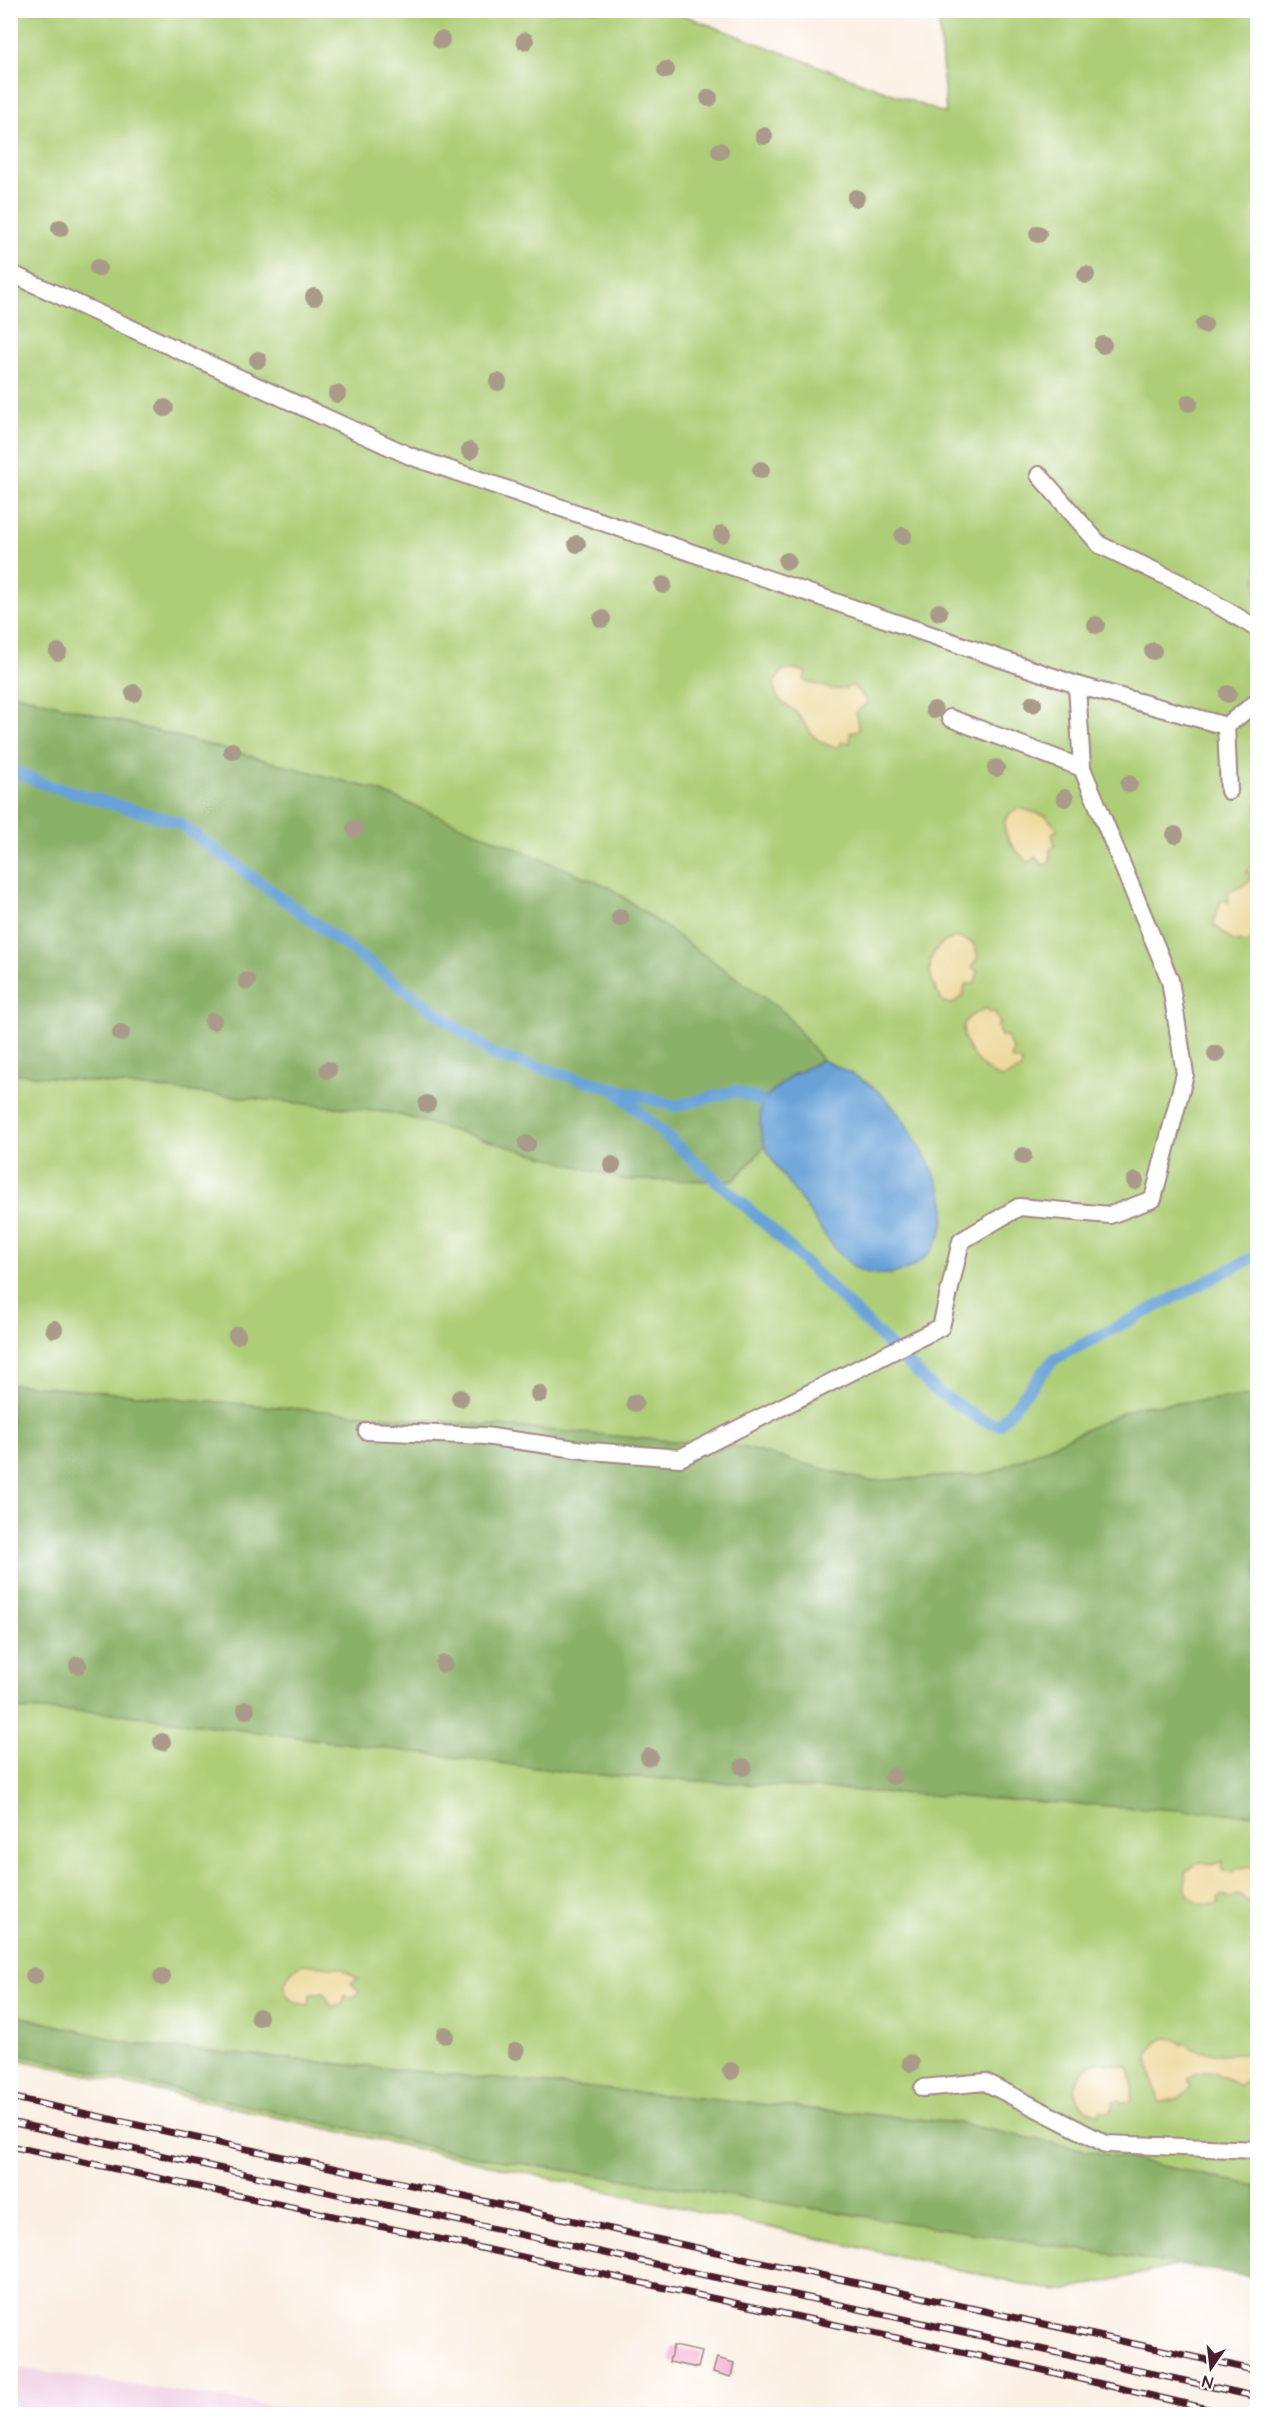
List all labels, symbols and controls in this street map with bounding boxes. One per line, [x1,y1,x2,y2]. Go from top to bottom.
north arrow [1181,2338,1241,2398]
text: N [1200,2370,1215,2393]

